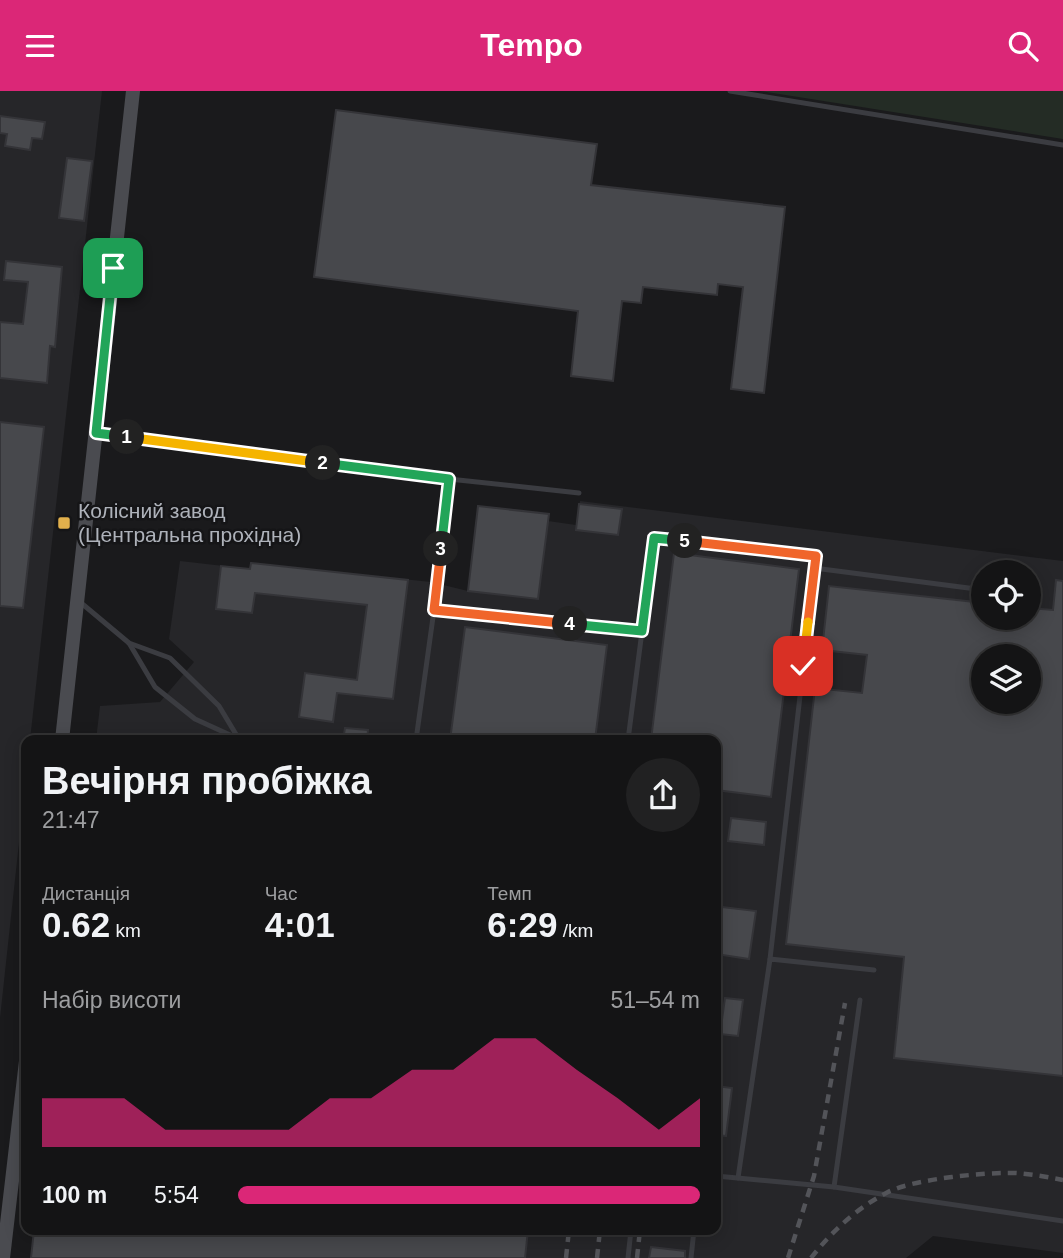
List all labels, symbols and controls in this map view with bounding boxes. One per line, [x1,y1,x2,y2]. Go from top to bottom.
icon: menu [21,27,59,65]
text: Tempo [480,27,583,63]
icon: search [1004,27,1042,65]
pin [83,238,143,298]
icon: arrive [94,249,132,287]
pin: 1 [110,419,144,455]
text: 1 [121,426,132,447]
pin: 2 [306,445,340,481]
text: 2 [317,452,328,473]
place label: Колісний завод (Центральна прохідна) [78,499,301,546]
marker: Колісний завод (Центральна прохідна) [56,515,72,531]
pin: 5 [668,524,702,559]
text: 5 [679,530,690,551]
pin: 3 [424,531,458,567]
text: 3 [435,538,446,559]
map controls [971,560,1041,714]
button: locate [971,560,1041,630]
pin: 4 [552,607,588,641]
text: 4 [564,613,575,634]
pin [773,636,833,696]
button: layers [971,644,1041,714]
icon: check [784,647,822,685]
button: share [626,758,700,832]
text: Вечірня пробіжка [42,760,372,802]
text: 21:47 [42,807,100,833]
text: Дистанція [42,883,130,904]
text: Час [265,883,297,904]
text: Темп [487,883,532,904]
text: 0.62 [42,905,110,944]
text: 4:01 [265,905,335,944]
text: 6:29 [487,905,557,944]
text: km [110,920,141,941]
text: /km [557,920,593,941]
text: Набір висоти [42,987,181,1013]
text: 51–54 m [610,987,700,1013]
text: 100 m [42,1182,107,1208]
text: 5:54 [154,1182,199,1208]

